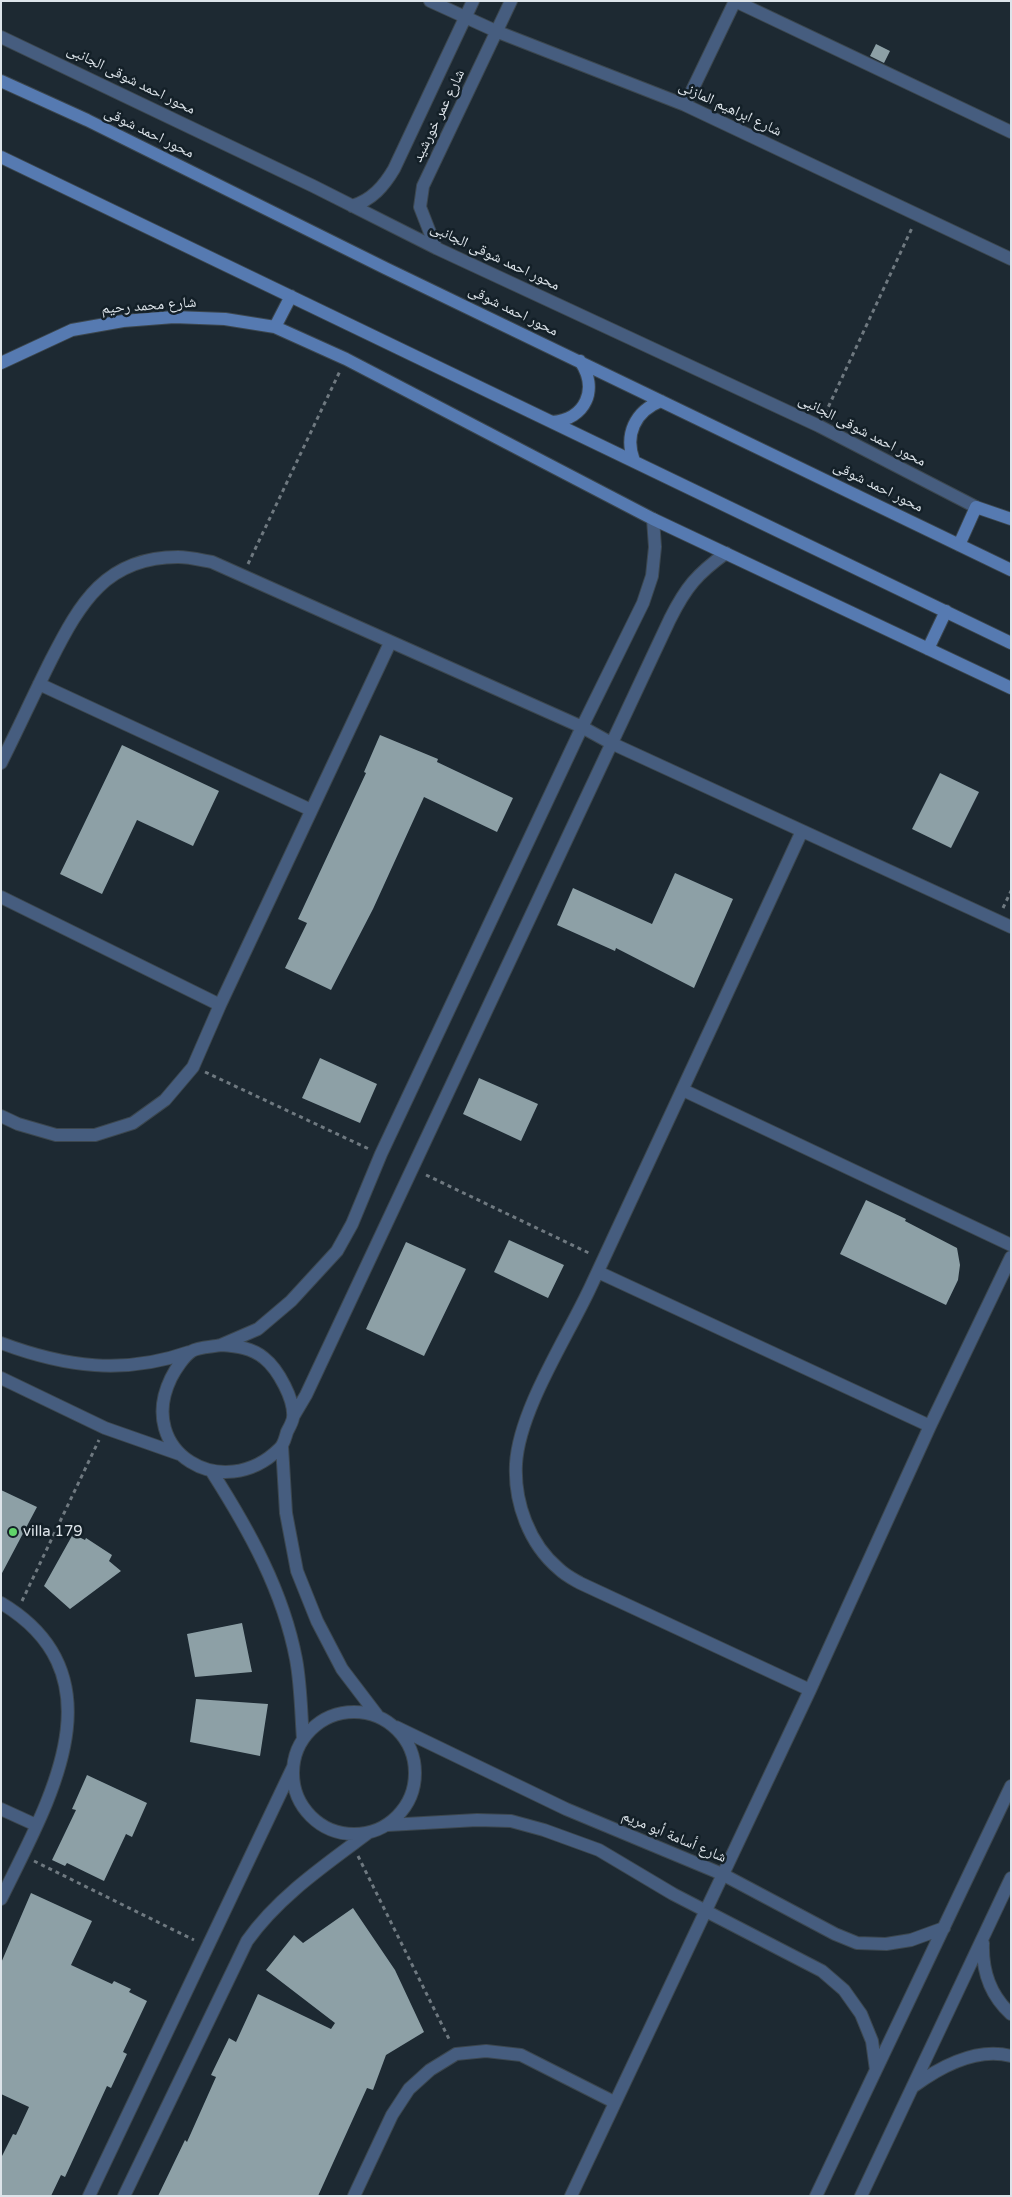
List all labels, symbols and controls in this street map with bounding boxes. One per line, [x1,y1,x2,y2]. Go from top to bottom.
street label: محور احمد شوقى الجانبى [64,41,198,119]
street label: شارع عمر خورشيد [409,67,469,165]
street label: شارع ابراهيم المازنى [676,77,784,141]
street label: محور احمد شوقى [101,104,197,162]
street label: محور احمد شوقى الجانبى [427,219,563,295]
street label: محور احمد شوقى [465,282,561,340]
street label: شارع محمد رحيم [101,294,197,318]
street label: محور احمد شوقى الجانبى [795,391,929,471]
street label: محور احمد شوقى [830,458,926,516]
place label: villa 179 [23,1523,83,1541]
marker: villa 179 [7,1526,19,1538]
street label: شارع أسامة أبو مريم [619,1807,729,1867]

